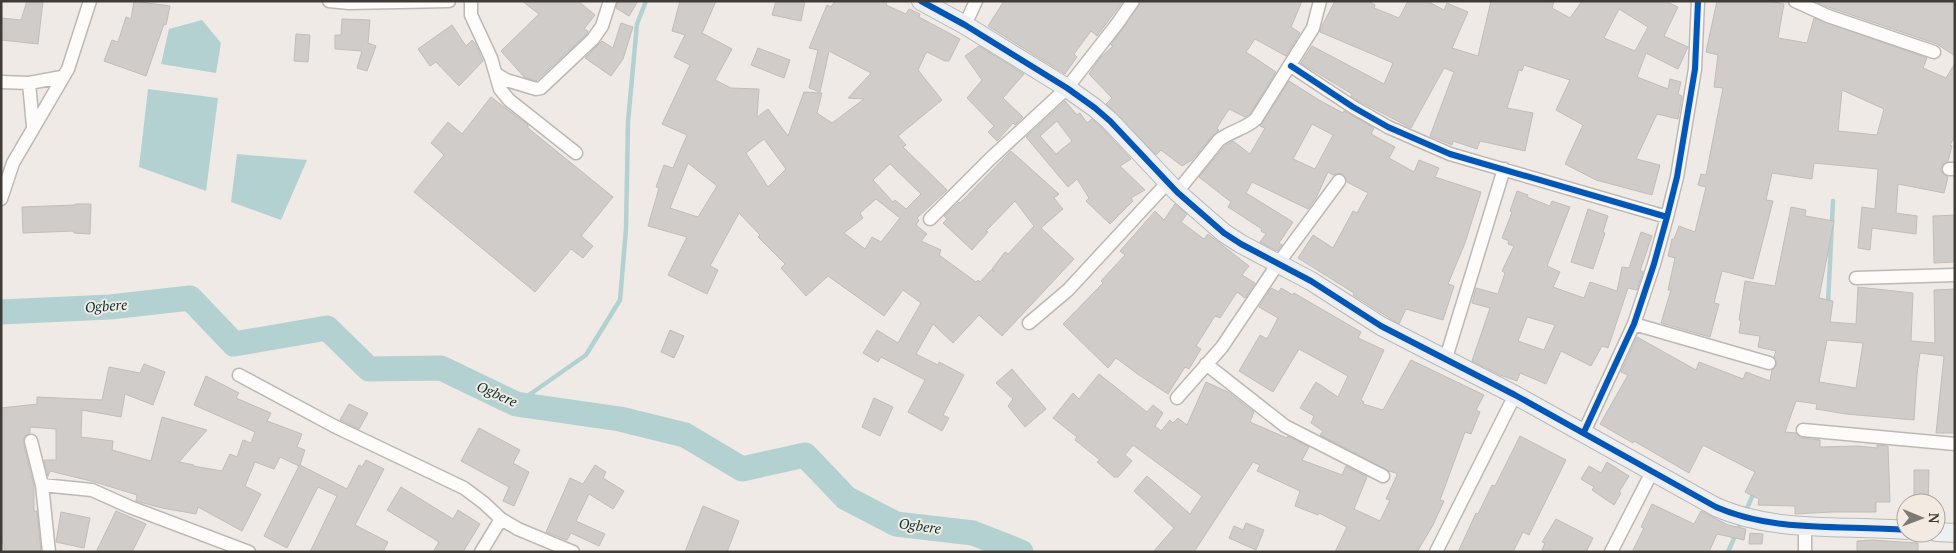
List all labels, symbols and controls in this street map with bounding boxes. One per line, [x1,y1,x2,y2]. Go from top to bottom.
water label: Ogbere [84,294,128,316]
water label: Ogbere [474,376,521,411]
north arrow [1896,493,1946,543]
water label: Ogbere [898,513,943,538]
text: N [1925,513,1944,524]

